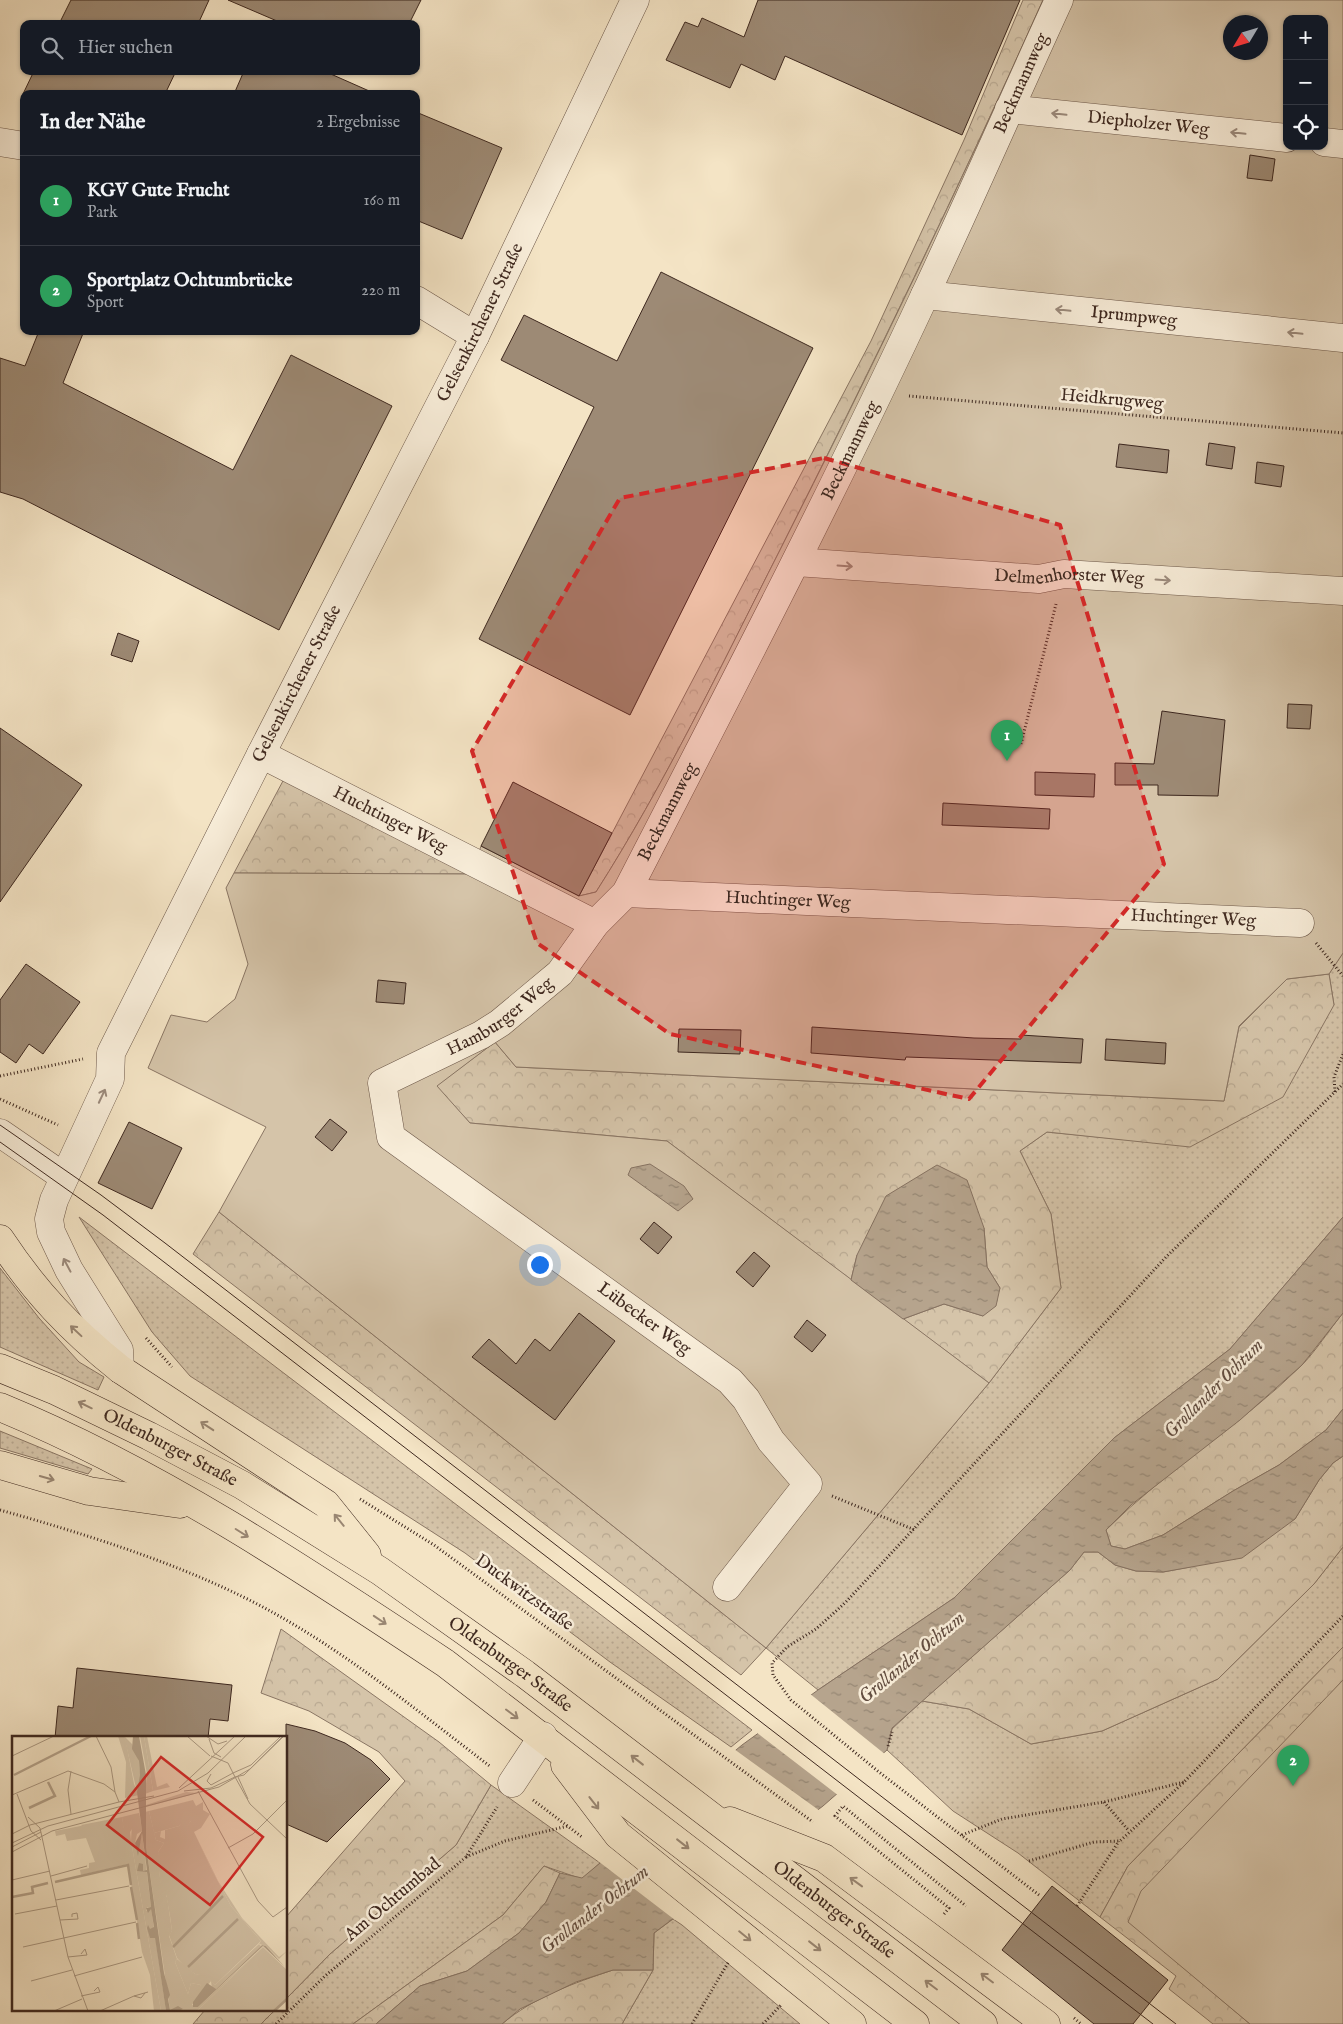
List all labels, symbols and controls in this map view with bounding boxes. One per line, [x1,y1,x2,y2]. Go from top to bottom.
north arrow [1223,15,1268,60]
map controls [1283,15,1328,150]
button: + [1283,15,1328,60]
search box [20,20,420,75]
street label: Beckmannweg [989,29,1054,137]
icon: search [38,34,66,62]
text: Hier suchen [78,36,173,60]
button: − [1283,60,1328,105]
button: locate [1283,105,1328,150]
street label: Diepholzer Weg [1086,106,1211,141]
text: In der Nähe [40,109,146,136]
one-way arrow [1052,109,1068,119]
text: 2 Ergebnisse [316,113,400,133]
one-way arrow [1231,128,1247,138]
text: KGV Gute Frucht [87,179,230,203]
text: 1 [53,191,59,211]
text: 160 m [364,191,400,211]
text: Park [87,203,117,223]
street label: Gelsenkirchener Straße [432,240,529,406]
text: Sportplatz Ochtumbrücke [87,269,293,293]
text: 2 [52,281,60,301]
text: 220 m [361,281,400,301]
text: Sport [87,293,124,313]
street label: Iprumpweg [1090,301,1178,332]
one-way arrow [1056,305,1072,314]
one-way arrow [1287,329,1303,338]
street label: Heidkrugweg [1060,384,1165,416]
street label: Beckmannweg [816,397,885,504]
one-way arrow [836,561,852,570]
street label: Delmenhorster Weg [993,562,1145,591]
one-way arrow [1155,575,1171,584]
street label: Gelsenkirchener Straße [247,601,347,766]
pin: 1 [991,720,1023,761]
street label: Beckmannweg [633,758,703,865]
street label: Huchtinger Weg [329,781,451,859]
street label: Huchtinger Weg [725,886,851,914]
street label: Huchtinger Weg [1130,904,1257,933]
street label: Hamburger Weg [443,972,558,1061]
one-way arrow [98,1089,108,1104]
your location [527,1252,553,1278]
one-way arrow [62,1258,71,1273]
street label: Lübecker Weg [593,1277,696,1361]
one-way arrow [69,1325,82,1337]
water label: Grollander Ochtum [1159,1334,1269,1444]
one-way arrow [78,1400,93,1410]
street label: Oldenburger Straße [99,1404,241,1492]
one-way arrow [200,1421,214,1431]
one-way arrow [39,1473,55,1483]
one-way arrow [333,1514,344,1527]
one-way arrow [235,1528,249,1538]
street label: Duckwitzstraße [470,1549,578,1637]
water label: Grollander Ochtum [854,1607,970,1709]
street label: Oldenburger Straße [444,1611,577,1718]
one-way arrow [373,1615,387,1625]
one-way arrow [505,1708,518,1719]
inset map [12,1736,288,2012]
pin: 2 [1277,1745,1309,1786]
one-way arrow [630,1755,644,1765]
one-way arrow [588,1796,599,1809]
one-way arrow [676,1839,690,1849]
street label: Am Ochtumbad [339,1853,446,1948]
street label: Oldenburger Straße [768,1856,900,1964]
water label: Grollander Ochtum [536,1860,654,1960]
one-way arrow [850,1876,863,1887]
one-way arrow [738,1931,751,1942]
one-way arrow [808,1941,821,1952]
one-way arrow [980,1973,994,1983]
one-way arrow [925,1979,938,1990]

